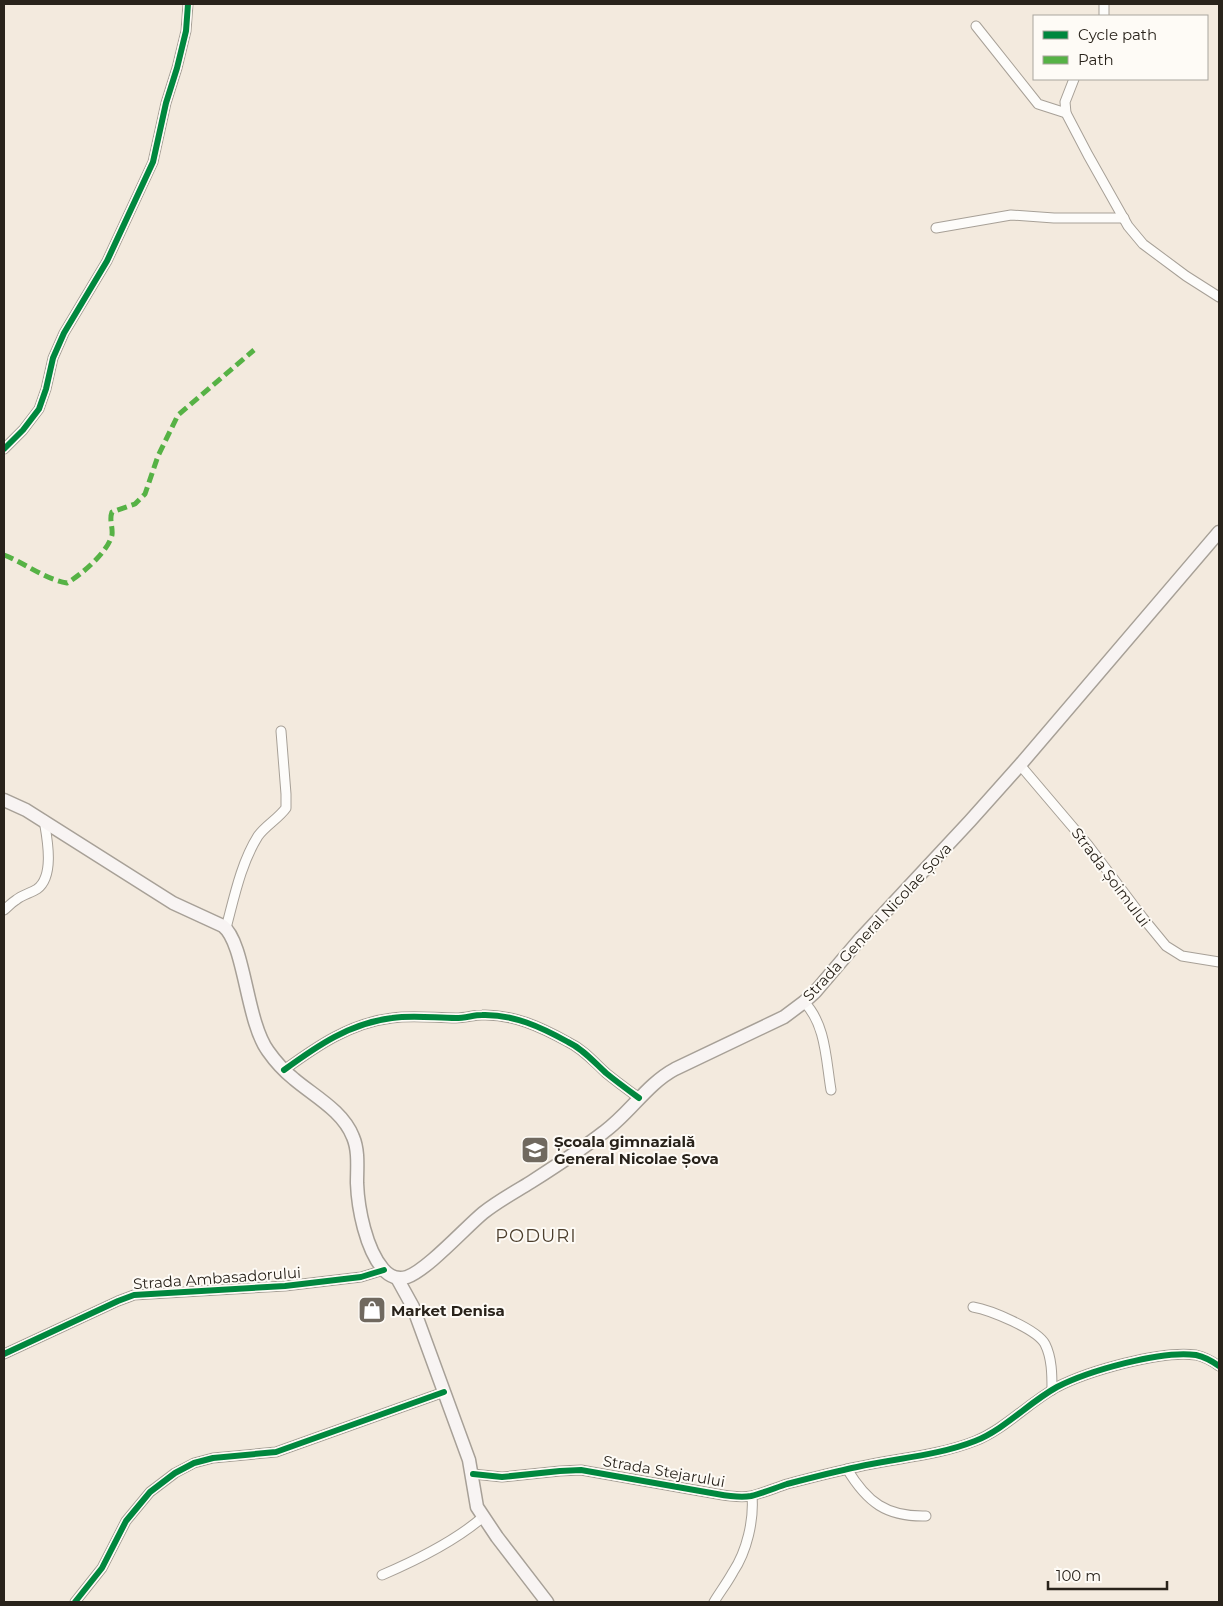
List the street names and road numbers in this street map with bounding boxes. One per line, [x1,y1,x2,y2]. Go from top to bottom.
street label: Strada Șoimului [1067,824,1154,931]
street label: Strada General Nicolae Șova [799,839,956,1006]
street label: Strada Ambasadorului [132,1263,302,1293]
street label: Strada Stejarului [601,1451,727,1491]

